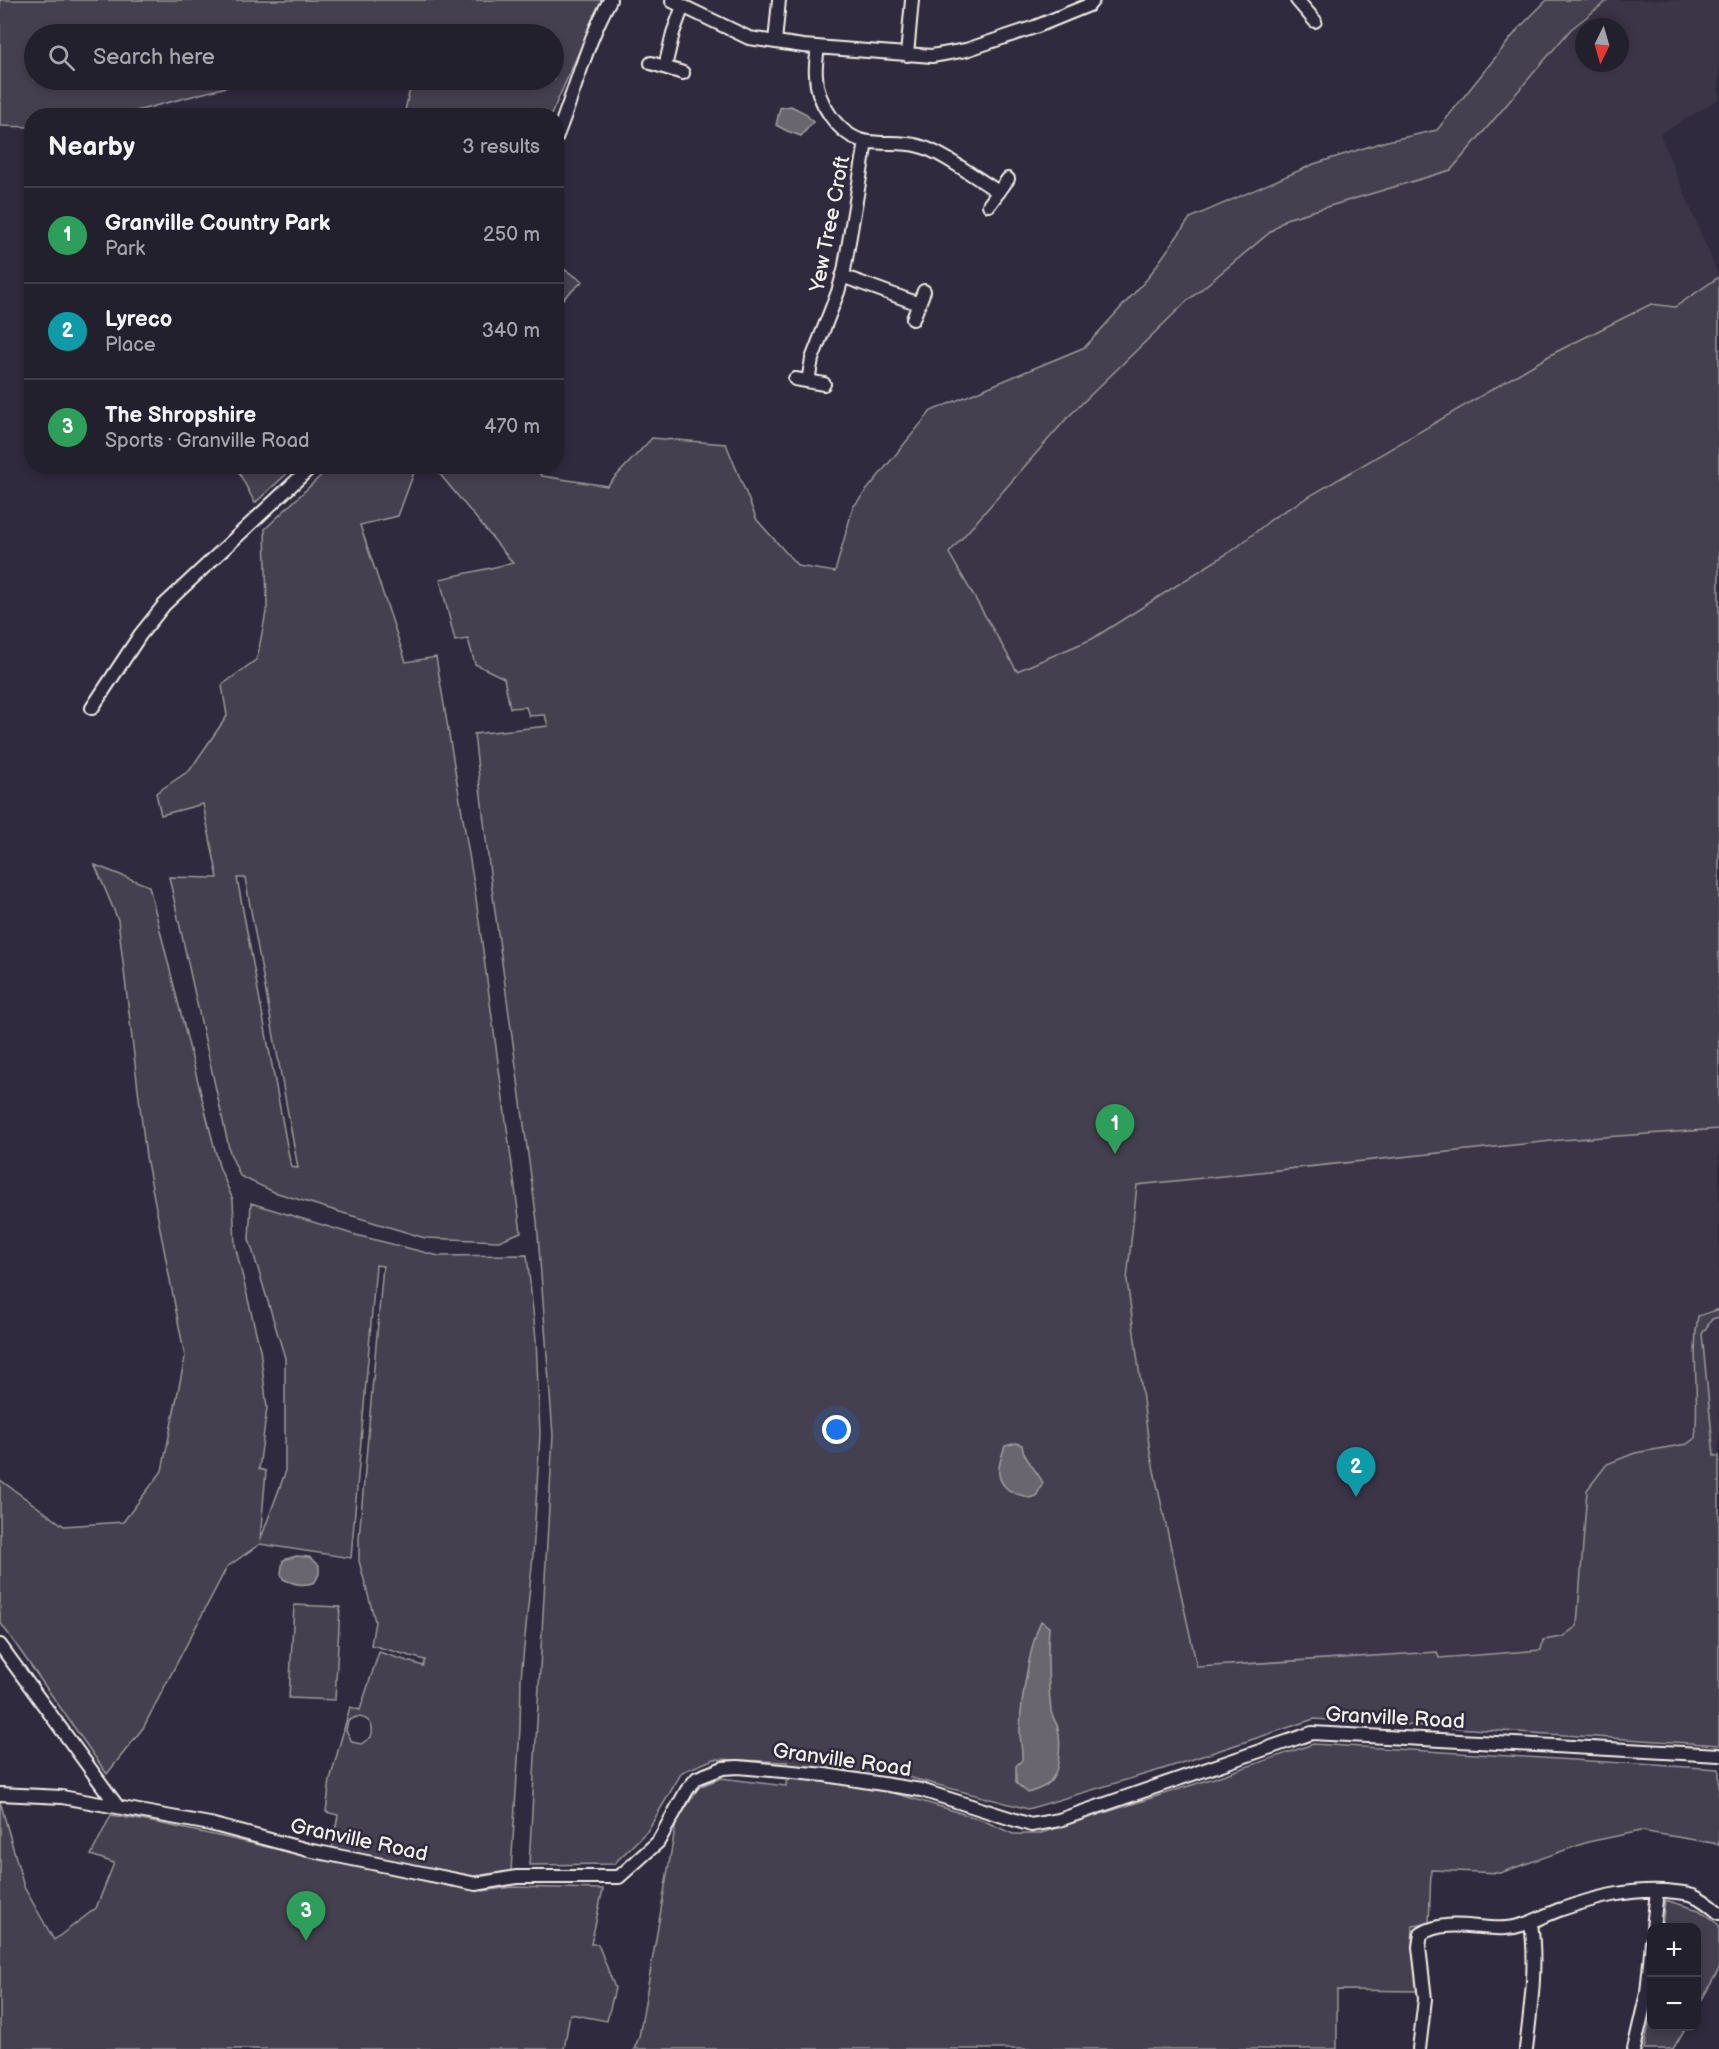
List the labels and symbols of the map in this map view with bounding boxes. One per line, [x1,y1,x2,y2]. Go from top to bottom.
north arrow [1575,18,1629,72]
street label: Yew Tree Croft [804,153,856,295]
pin: 1 [1096,1104,1134,1154]
your location [822,1415,851,1444]
pin: 2 [1336,1448,1376,1497]
street label: Granville Road [1325,1702,1465,1734]
street label: Granville Road [771,1738,913,1782]
street label: Granville Road [288,1813,430,1867]
pin: 3 [286,1892,326,1941]

